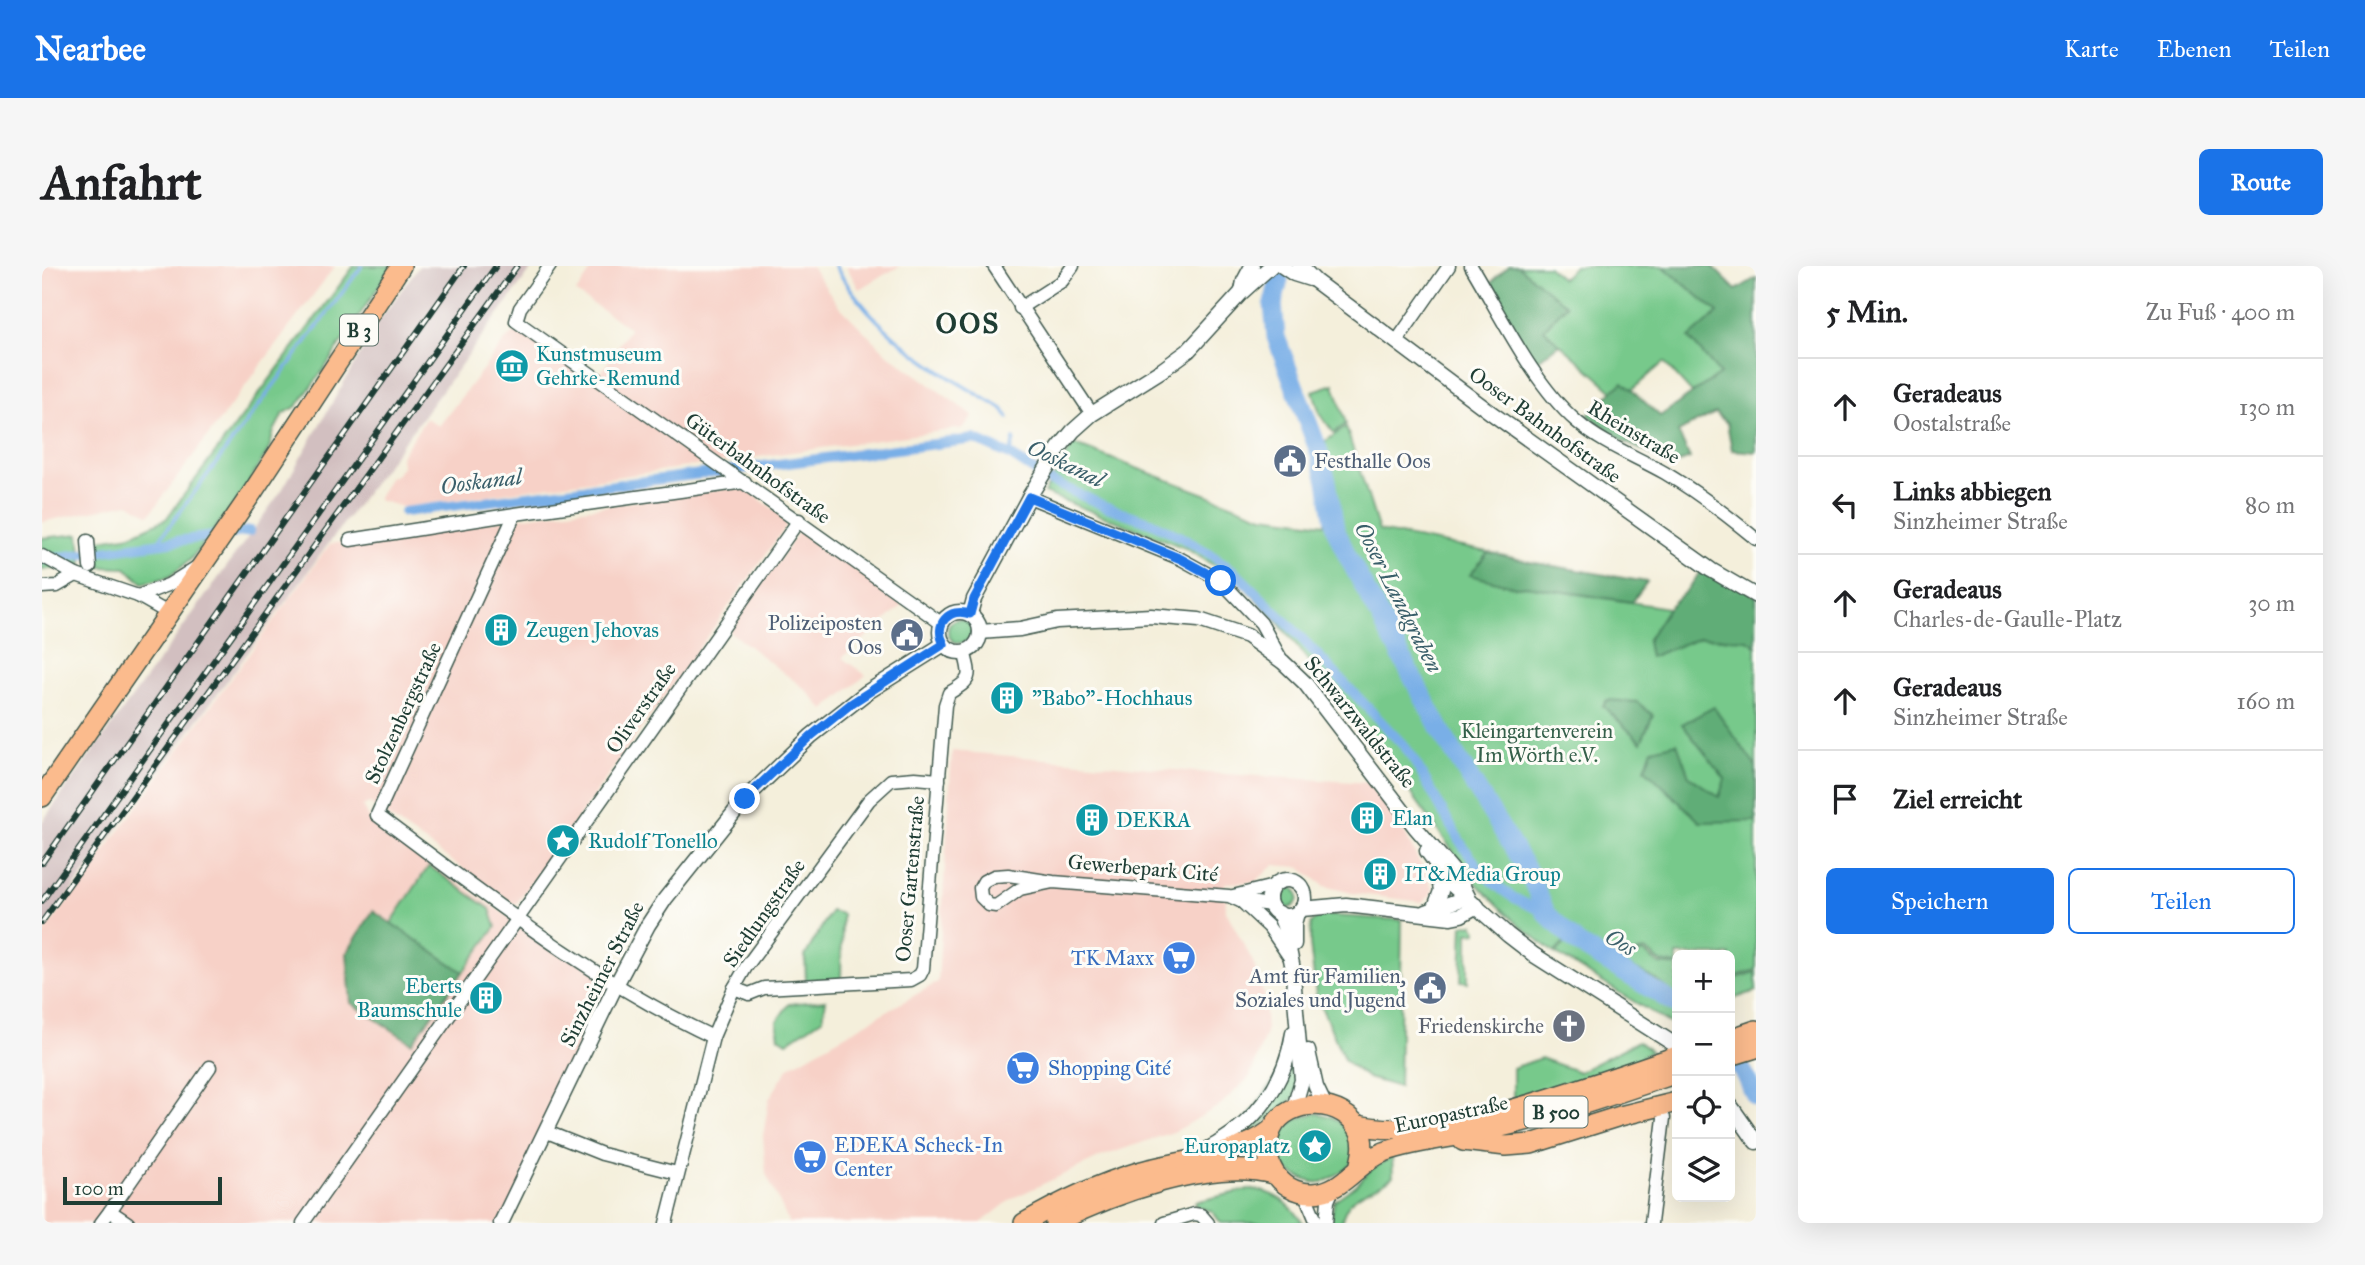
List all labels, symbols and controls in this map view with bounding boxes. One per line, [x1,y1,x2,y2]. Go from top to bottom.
text: Nearbee [35,29,146,69]
text: Karte [2064,34,2119,64]
text: Ebenen [2157,34,2232,64]
text: Teilen [2270,34,2330,64]
button: Route [2199,149,2323,215]
text: Anfahrt [42,153,202,212]
text: 5 Min. [1826,294,1908,330]
text: Zu Fuß · 400 m [2146,298,2295,326]
district label: OOS [936,306,1000,341]
road number: B 3 [340,314,378,346]
place label: Kunstmuseum Gehrke-Remund [536,341,681,391]
museum icon: Kunstmuseum Gehrke-Remund [493,347,531,385]
street label: Ooser Bahnhofstraße [1464,361,1627,489]
text: Geradeaus [1893,377,2002,409]
icon: ahead [1826,388,1864,426]
text: 130 m [2239,393,2295,421]
street label: Rheinstraße [1583,394,1685,470]
street label: Güterbahnhofstraße [680,406,836,530]
text: Oostalstraße [1893,409,2011,437]
water label: Ooskanal [1023,433,1110,494]
public building icon: Festhalle Oos [1271,442,1309,480]
place label: Festhalle Oos [1314,448,1431,474]
water label: Ooskanal [439,462,525,500]
text: Links abbiegen [1893,475,2052,507]
icon: left [1826,486,1864,524]
text: 80 m [2245,491,2295,519]
text: Sinzheimer Straße [1893,507,2068,535]
water label: Ooser Landgraben [1349,517,1449,677]
route start [1205,565,1236,596]
text: Geradeaus [1893,573,2002,605]
icon: ahead [1826,584,1864,622]
text: 30 m [2248,589,2295,617]
text: Charles-de-Gaulle-Platz [1893,605,2122,633]
place label: Polizeiposten Oos [768,610,882,660]
building icon: Zeugen Jehovas [482,611,520,649]
public building icon: Polizeiposten Oos [888,616,926,654]
place label: Zeugen Jehovas [526,617,659,643]
street label: Stolzenbergstraße [359,638,447,788]
street label: Schwarzwaldstraße [1299,651,1421,794]
street label: Oliverstraße [600,657,682,759]
text: Geradeaus [1893,671,2002,703]
building icon: "Babo"-Hochhaus [988,679,1026,717]
icon: ahead [1826,682,1864,720]
place label: "Babo"-Hochhaus [1032,685,1192,711]
text: 160 m [2237,687,2295,715]
text: Sinzheimer Straße [1893,703,2068,731]
park label: Kleingartenverein Im Wörth e.V. [1461,718,1613,768]
icon: arrive [1826,780,1864,818]
route end [729,783,760,814]
text: Ziel erreicht [1893,783,2022,815]
street label: Ooser Gartenstraße [890,795,930,963]
building icon: Elan [1348,799,1386,837]
building icon: DEKRA [1073,801,1111,839]
place label: Elan [1392,805,1433,831]
place label: DEKRA [1116,807,1191,833]
place icon: Rudolf Tonello [544,822,582,860]
place label: Rudolf Tonello [588,828,718,854]
street label: Gewerbepark Cité [1067,848,1219,888]
street label: Siedlungstraße [717,854,811,972]
building icon: IT&Media Group [1361,855,1399,893]
place label: IT&Media Group [1404,861,1561,887]
button: Speichern [1826,868,2054,934]
button: Teilen [2068,868,2295,934]
street label: Sinzheimer Straße [554,897,650,1051]
water label: Oos [1600,922,1642,962]
supermarket icon: TK Maxx [1160,939,1198,977]
place label: TK Maxx [1071,945,1155,971]
map controls [1672,950,1735,1202]
button: + [1672,950,1735,1013]
place label: Amt für Familien, Soziales und Jugend [1235,963,1406,1013]
public building icon: Amt für Familien, Soziales und Jugend [1411,969,1449,1007]
place label: Eberts Baumschule [357,973,462,1023]
building icon: Eberts Baumschule [467,979,505,1017]
church icon: Friedenskirche [1550,1007,1588,1045]
place label: Friedenskirche [1418,1013,1544,1039]
button: − [1672,1013,1735,1076]
supermarket icon: Shopping Cité [1004,1049,1042,1087]
place label: Shopping Cité [1048,1055,1171,1081]
button: locate [1672,1076,1735,1139]
street label: Europastraße [1392,1089,1510,1139]
road number: B 500 [1524,1097,1588,1128]
place icon: Europaplatz [1296,1127,1334,1165]
place label: EDEKA Scheck-In Center [834,1132,1003,1182]
place label: Europaplatz [1184,1133,1290,1159]
supermarket icon: EDEKA Scheck-In Center [791,1138,829,1176]
button: layers [1672,1139,1735,1202]
scale bar [63,1174,222,1206]
text: 100 m [74,1177,124,1200]

